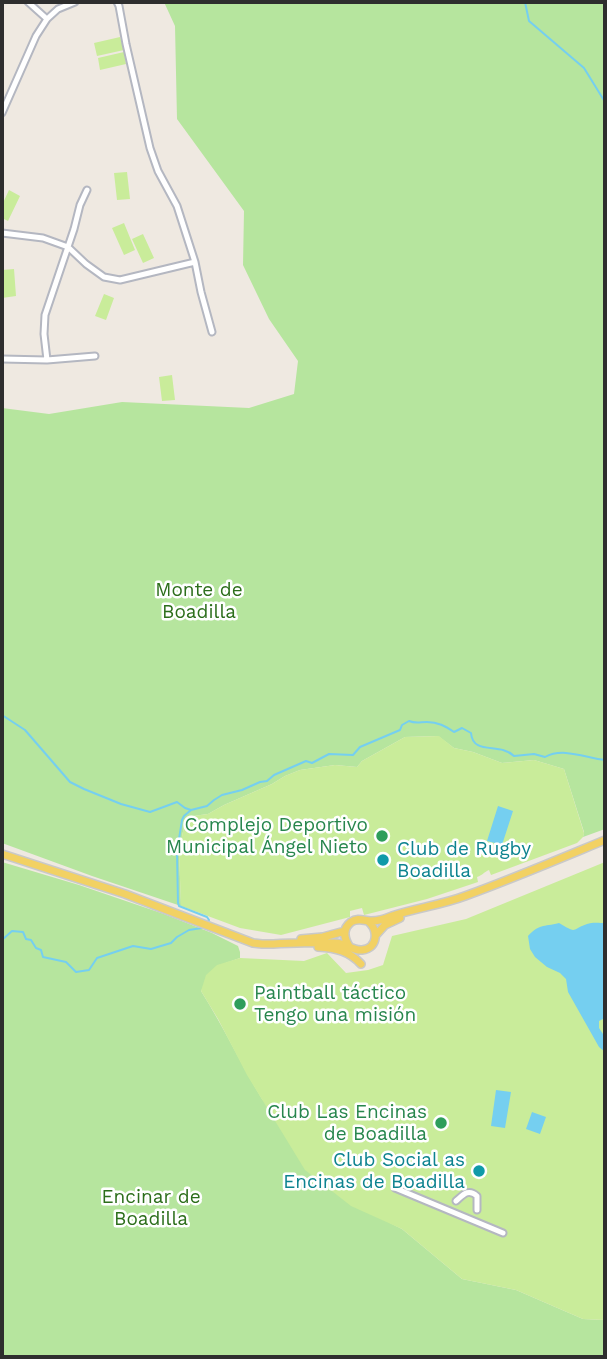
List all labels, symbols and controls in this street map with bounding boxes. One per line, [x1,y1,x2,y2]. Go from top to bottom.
park label: Monte de Boadilla [155,579,243,623]
place label: Complejo Deportivo Municipal Ángel Nieto [166,814,368,858]
marker: Complejo Deportivo Municipal Ángel Nieto [374,828,390,844]
place label: Club de Rugby Boadilla [397,838,531,882]
marker: Club de Rugby Boadilla [375,852,391,868]
place label: Paintball táctico Tengo una misión [254,982,416,1026]
marker: Paintball táctico Tengo una misión [232,996,248,1012]
place label: Club Las Encinas de Boadilla [267,1101,427,1145]
marker: Club Las Encinas de Boadilla [433,1115,449,1131]
place label: Club Social as Encinas de Boadilla [283,1149,465,1193]
marker: Club Social as Encinas de Boadilla [471,1163,487,1179]
park label: Encinar de Boadilla [101,1186,201,1230]

